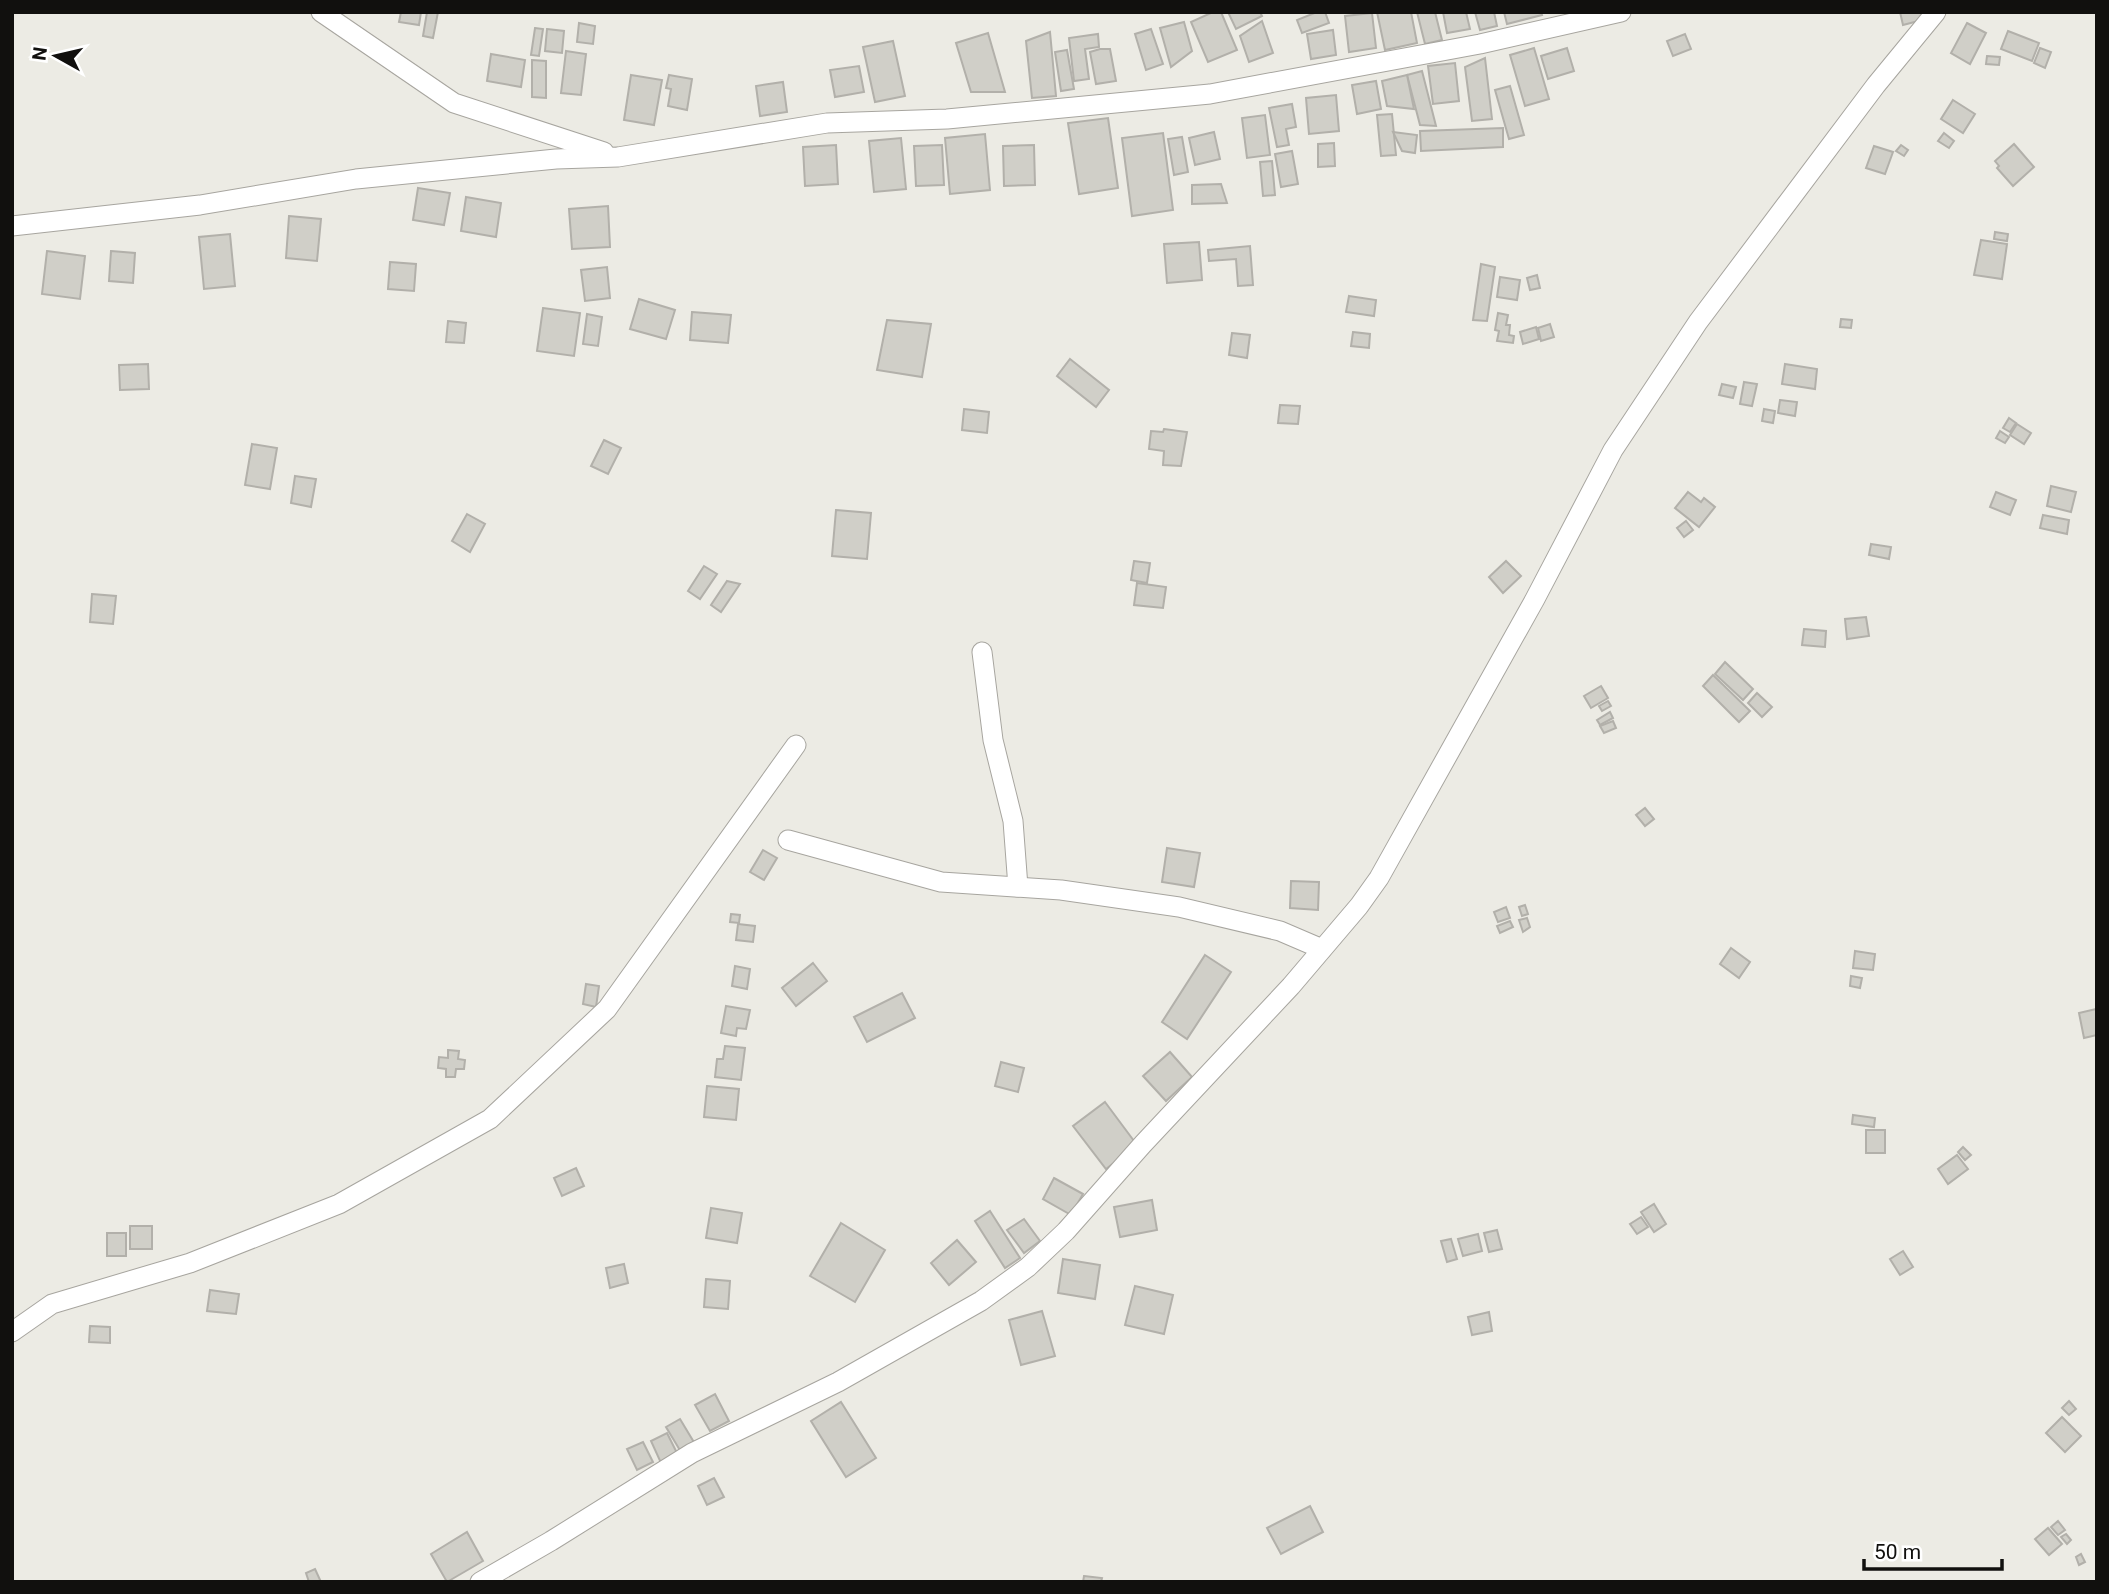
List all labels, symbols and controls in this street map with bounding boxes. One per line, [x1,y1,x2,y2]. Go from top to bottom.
north arrow [21,21,91,91]
text: N [27,45,52,62]
scale bar [1864,1528,2002,1572]
text: 50 m [1874,1540,1921,1564]

